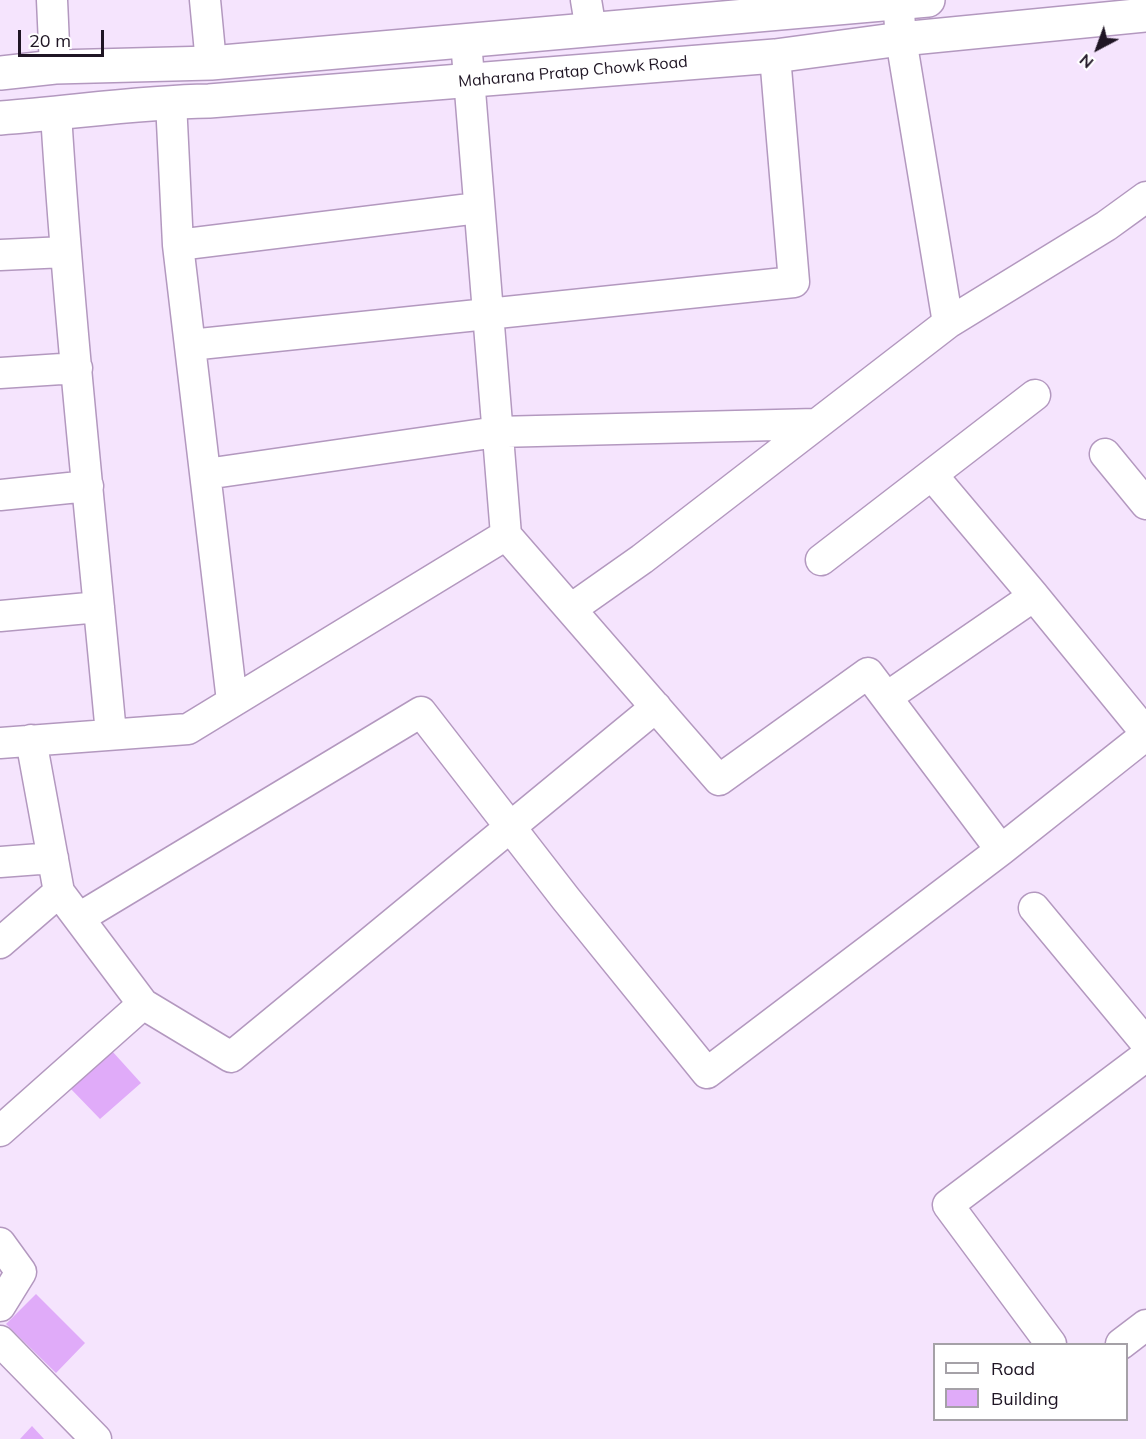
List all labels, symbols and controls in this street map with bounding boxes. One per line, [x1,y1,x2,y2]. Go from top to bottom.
scale bar [21,18,106,56]
north arrow [1068,18,1128,78]
text: 20 m [29,29,71,52]
text: N [1075,50,1097,73]
street label: Maharana Pratap Chowk Road [457,52,689,92]
legend [933,1343,1128,1421]
text: Road [991,1357,1035,1380]
text: Building [991,1387,1059,1410]

